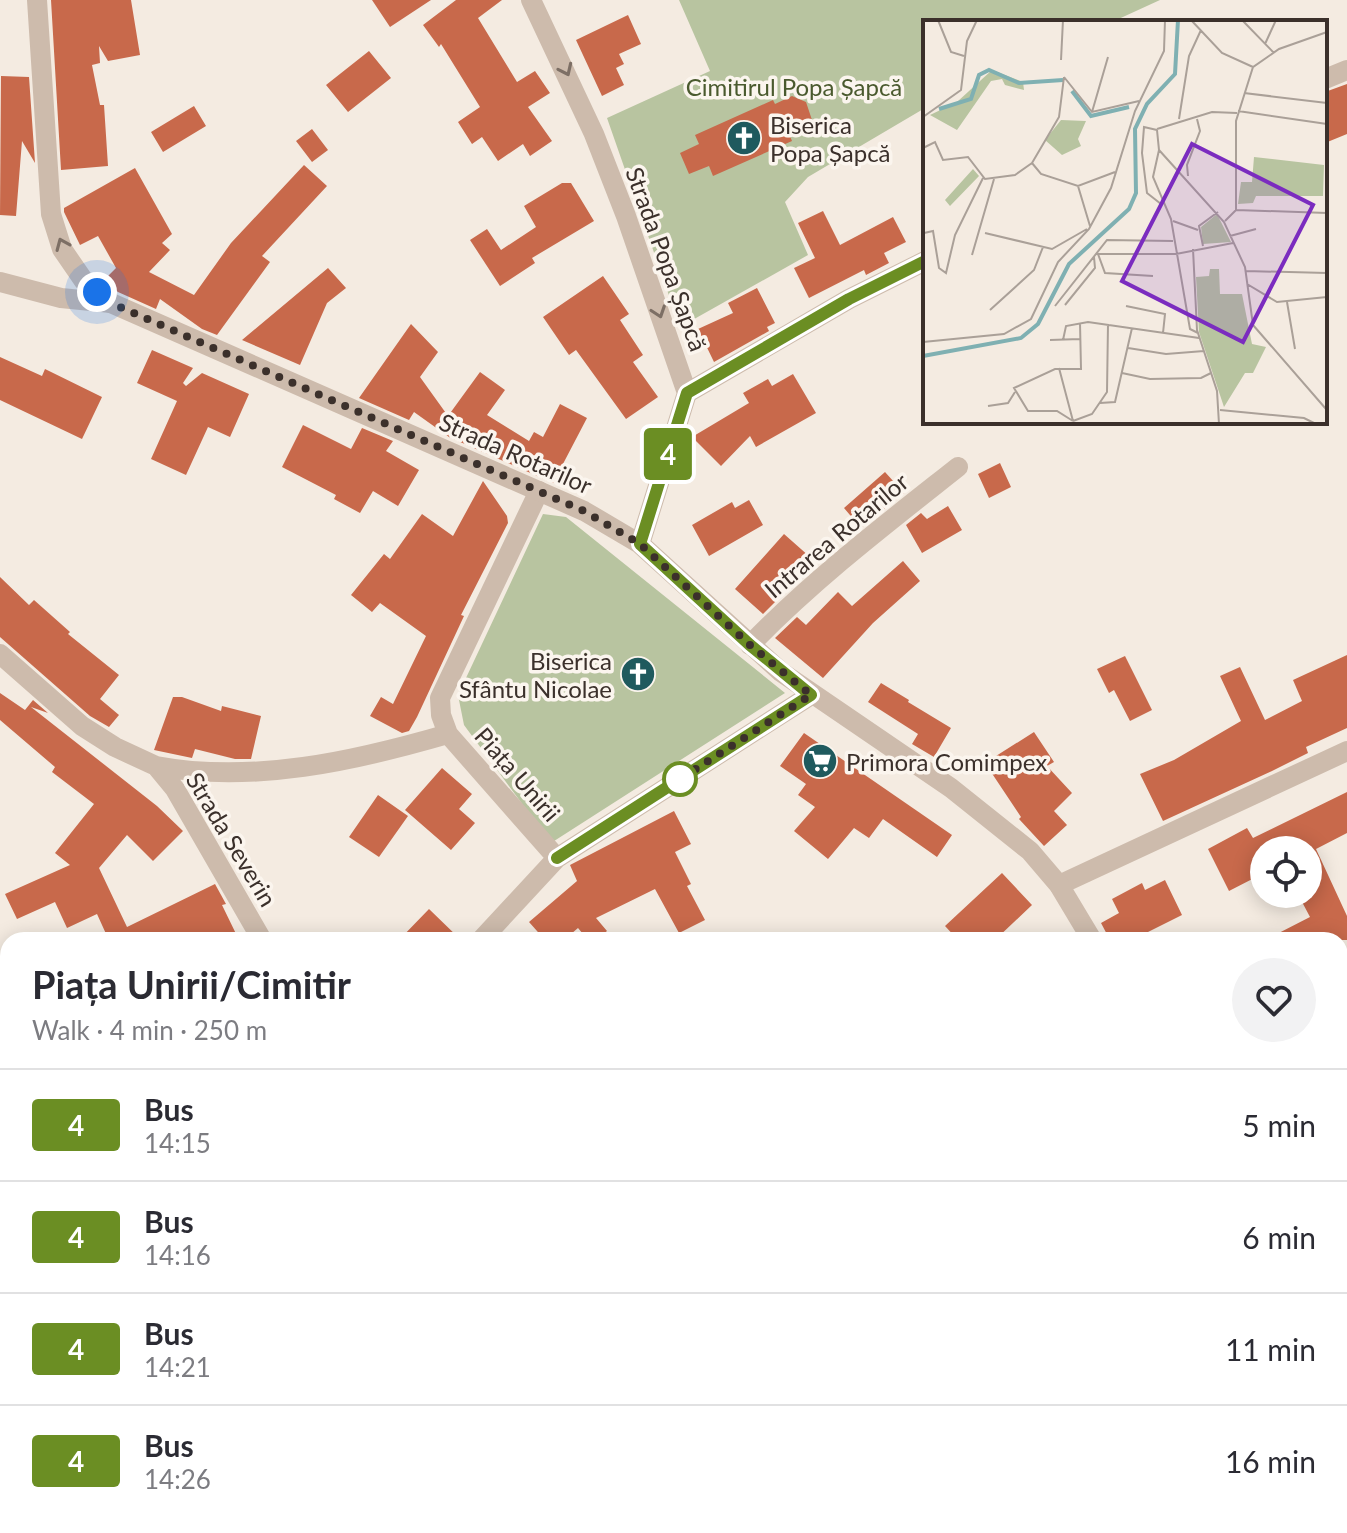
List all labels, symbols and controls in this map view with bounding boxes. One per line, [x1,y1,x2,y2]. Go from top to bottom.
inset map [923,20,1327,424]
one-way arrow [556,62,572,76]
park label: Cimitirul Popa Șapcă [686,72,902,101]
place label: Biserica Popa Șapcă [770,110,891,167]
church icon: Biserica Popa Șapcă [725,119,763,157]
street label: Strada Popa Șapcă [620,163,714,355]
one-way arrow [56,238,72,253]
your location [77,272,117,312]
one-way arrow [650,305,666,319]
street label: Strada Rotarilor [435,406,597,500]
line badge: 4 [642,428,694,480]
text: 4 [660,437,676,471]
street label: Intrarea Rotarilor [758,466,914,603]
place label: Biserica Sfântu Nicolae [459,646,612,703]
church icon: Biserica Sfântu Nicolae [619,655,657,693]
street label: Piața Unirii [469,721,567,827]
supermarket icon: Primora Comimpex [801,742,839,780]
place label: Primora Comimpex [846,747,1047,776]
unlabelled marker [663,762,697,796]
street label: Strada Severin [181,767,283,911]
map controls [1250,836,1322,908]
button: locate [1250,836,1322,908]
button: heart [1232,958,1316,1042]
text: Piața Unirii/Cimitir [32,961,351,1007]
text: Walk · 4 min · 250 m [32,1014,267,1046]
text: Bus [144,1091,194,1127]
text: 5 min [1242,1107,1316,1143]
text: 4 [68,1108,84,1142]
text: 14:15 [144,1127,211,1159]
text: Bus [144,1203,194,1239]
text: 6 min [1242,1219,1316,1255]
text: 4 [68,1220,84,1254]
text: 14:16 [144,1239,211,1271]
text: Bus [144,1315,194,1351]
text: 11 min [1225,1331,1316,1367]
text: 4 [68,1332,84,1366]
text: 14:21 [144,1351,211,1383]
text: Bus [144,1427,194,1463]
text: 16 min [1225,1443,1316,1479]
text: 4 [68,1444,84,1478]
text: 14:26 [144,1463,211,1495]

